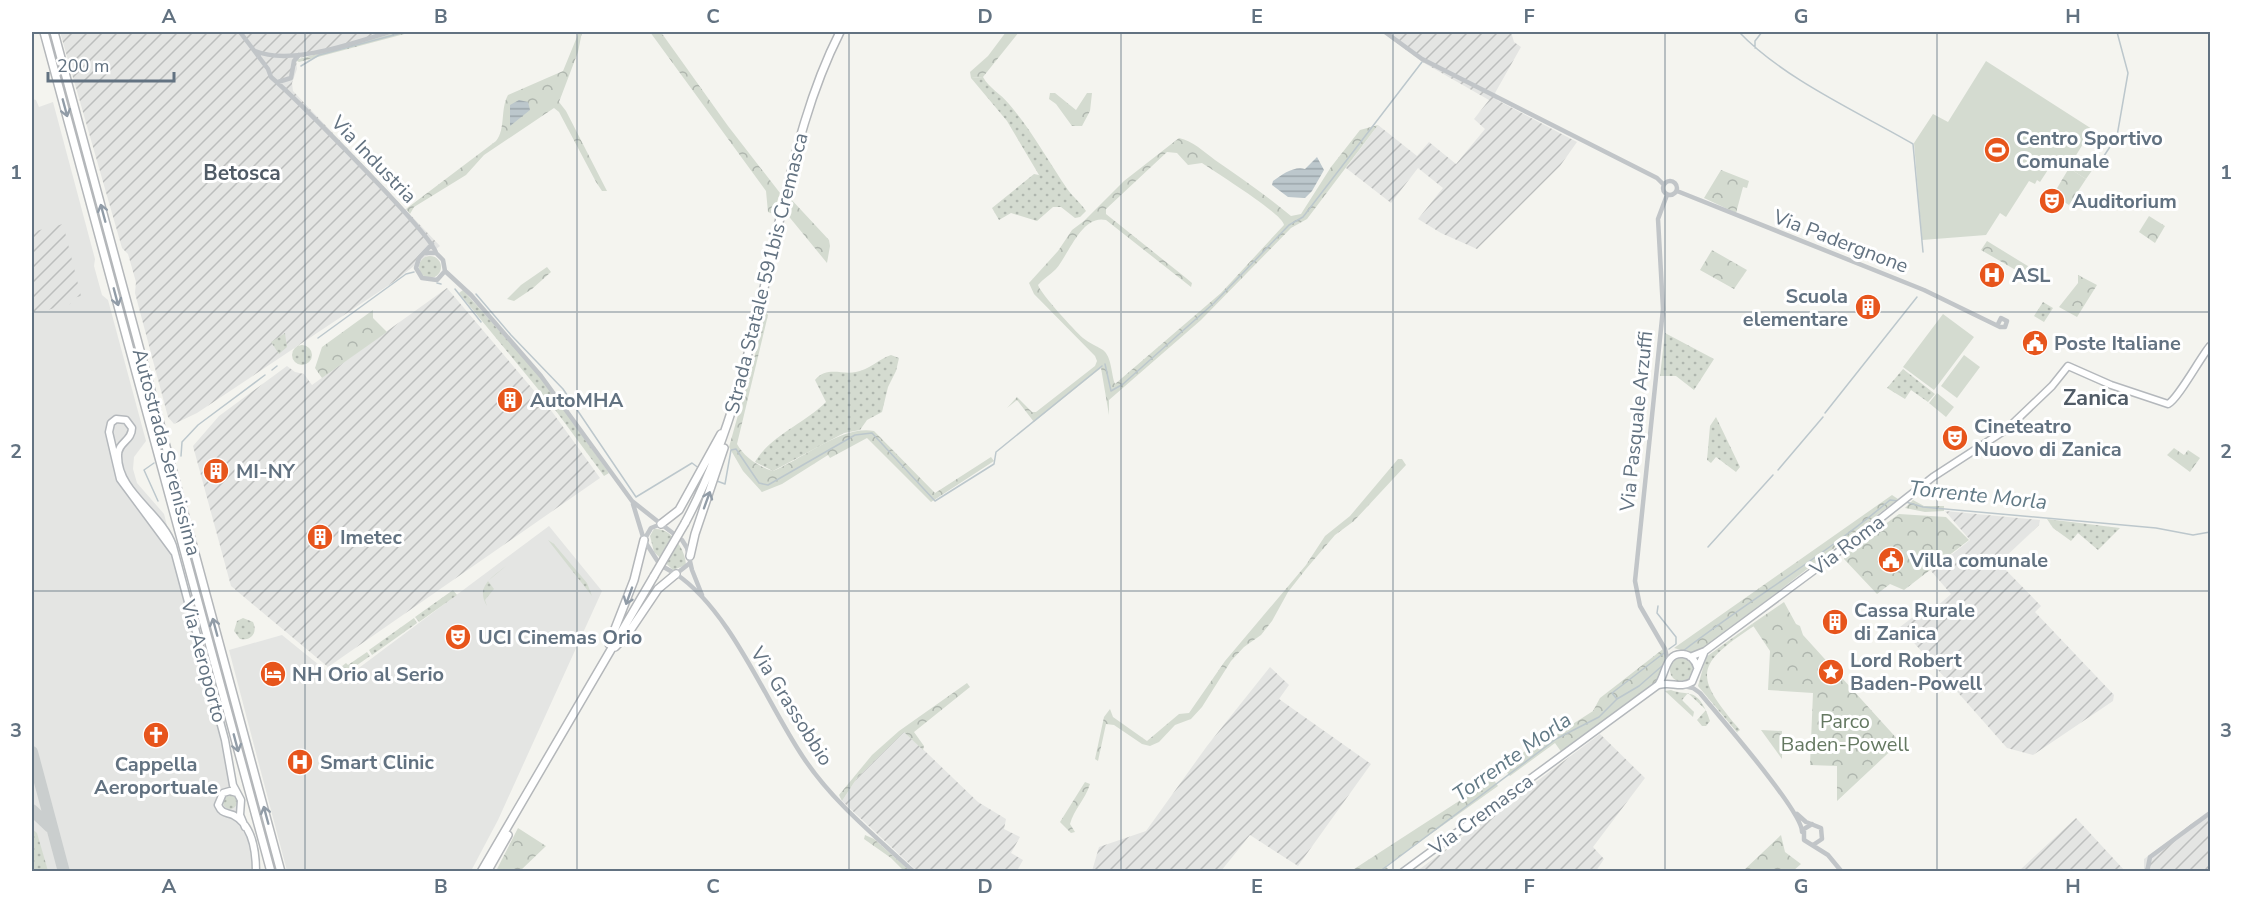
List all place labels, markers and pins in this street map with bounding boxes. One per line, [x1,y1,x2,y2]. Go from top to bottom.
place label: Centro Sportivo Comunale [2016,125,2163,175]
sports icon: Centro Sportivo Comunale [1982,135,2012,165]
theatre icon: Auditorium [2037,186,2067,216]
place label: Auditorium [2072,188,2177,215]
hospital icon: ASL [1977,260,2007,290]
place label: ASL [2012,262,2051,289]
place label: Scuola elementare [1743,283,1848,333]
building icon: Scuola elementare [1853,292,1883,322]
public building icon: Poste Italiane [2020,328,2050,358]
place label: Poste Italiane [2054,330,2181,357]
building icon: AutoMHA [495,385,525,415]
place label: AutoMHA [530,387,623,414]
place label: Cineteatro Nuovo di Zanica [1974,413,2122,463]
theatre icon: Cineteatro Nuovo di Zanica [1940,423,1970,453]
building icon: MI-NY [201,456,231,486]
place label: MI-NY [236,458,296,485]
building icon: Imetec [305,522,335,552]
place label: Imetec [340,524,402,551]
public building icon: Villa comunale [1876,545,1906,575]
place label: Villa comunale [1909,547,2048,574]
place label: Cassa Rurale di Zanica [1854,597,1975,647]
building icon: Cassa Rurale di Zanica [1820,607,1850,637]
theatre icon: UCI Cinemas Orio [443,622,473,652]
place label: UCI Cinemas Orio [478,624,642,651]
place label: Lord Robert Baden-Powell [1850,647,1983,697]
place icon: Lord Robert Baden-Powell [1816,657,1846,687]
hotel icon: NH Orio al Serio [258,659,288,689]
place label: NH Orio al Serio [292,661,444,688]
church icon: Cappella Aeroportuale [141,720,171,750]
hospital icon: Smart Clinic [285,747,315,777]
place label: Smart Clinic [320,749,434,776]
place label: Cappella Aeroportuale [94,751,218,801]

